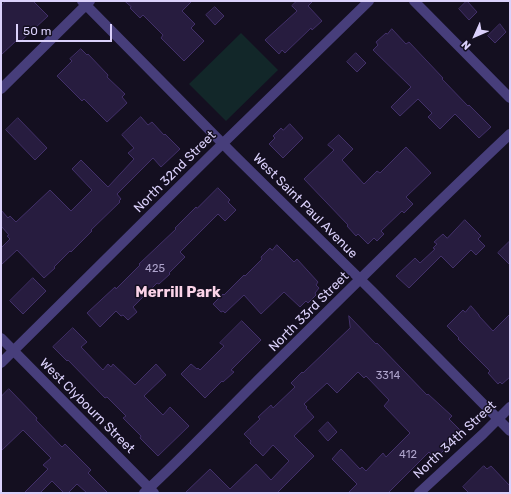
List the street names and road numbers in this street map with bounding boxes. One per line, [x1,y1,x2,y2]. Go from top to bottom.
street label: North 32nd Street [131,128,219,216]
street label: West Saint Paul Avenue [249,150,361,262]
street label: North 33rd Street [266,269,352,355]
street label: West Clybourn Street [36,355,138,457]
street label: North 34th Street [410,398,500,482]

